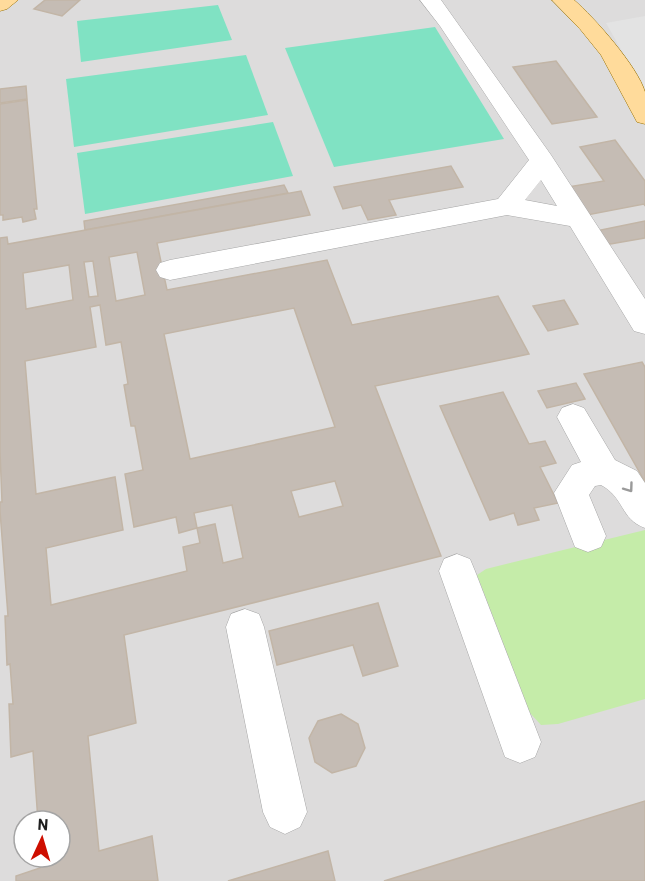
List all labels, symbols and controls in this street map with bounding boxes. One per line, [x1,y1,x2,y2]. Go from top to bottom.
one-way arrow [622,482,633,493]
north arrow [12,809,72,869]
text: N [37,814,49,833]

